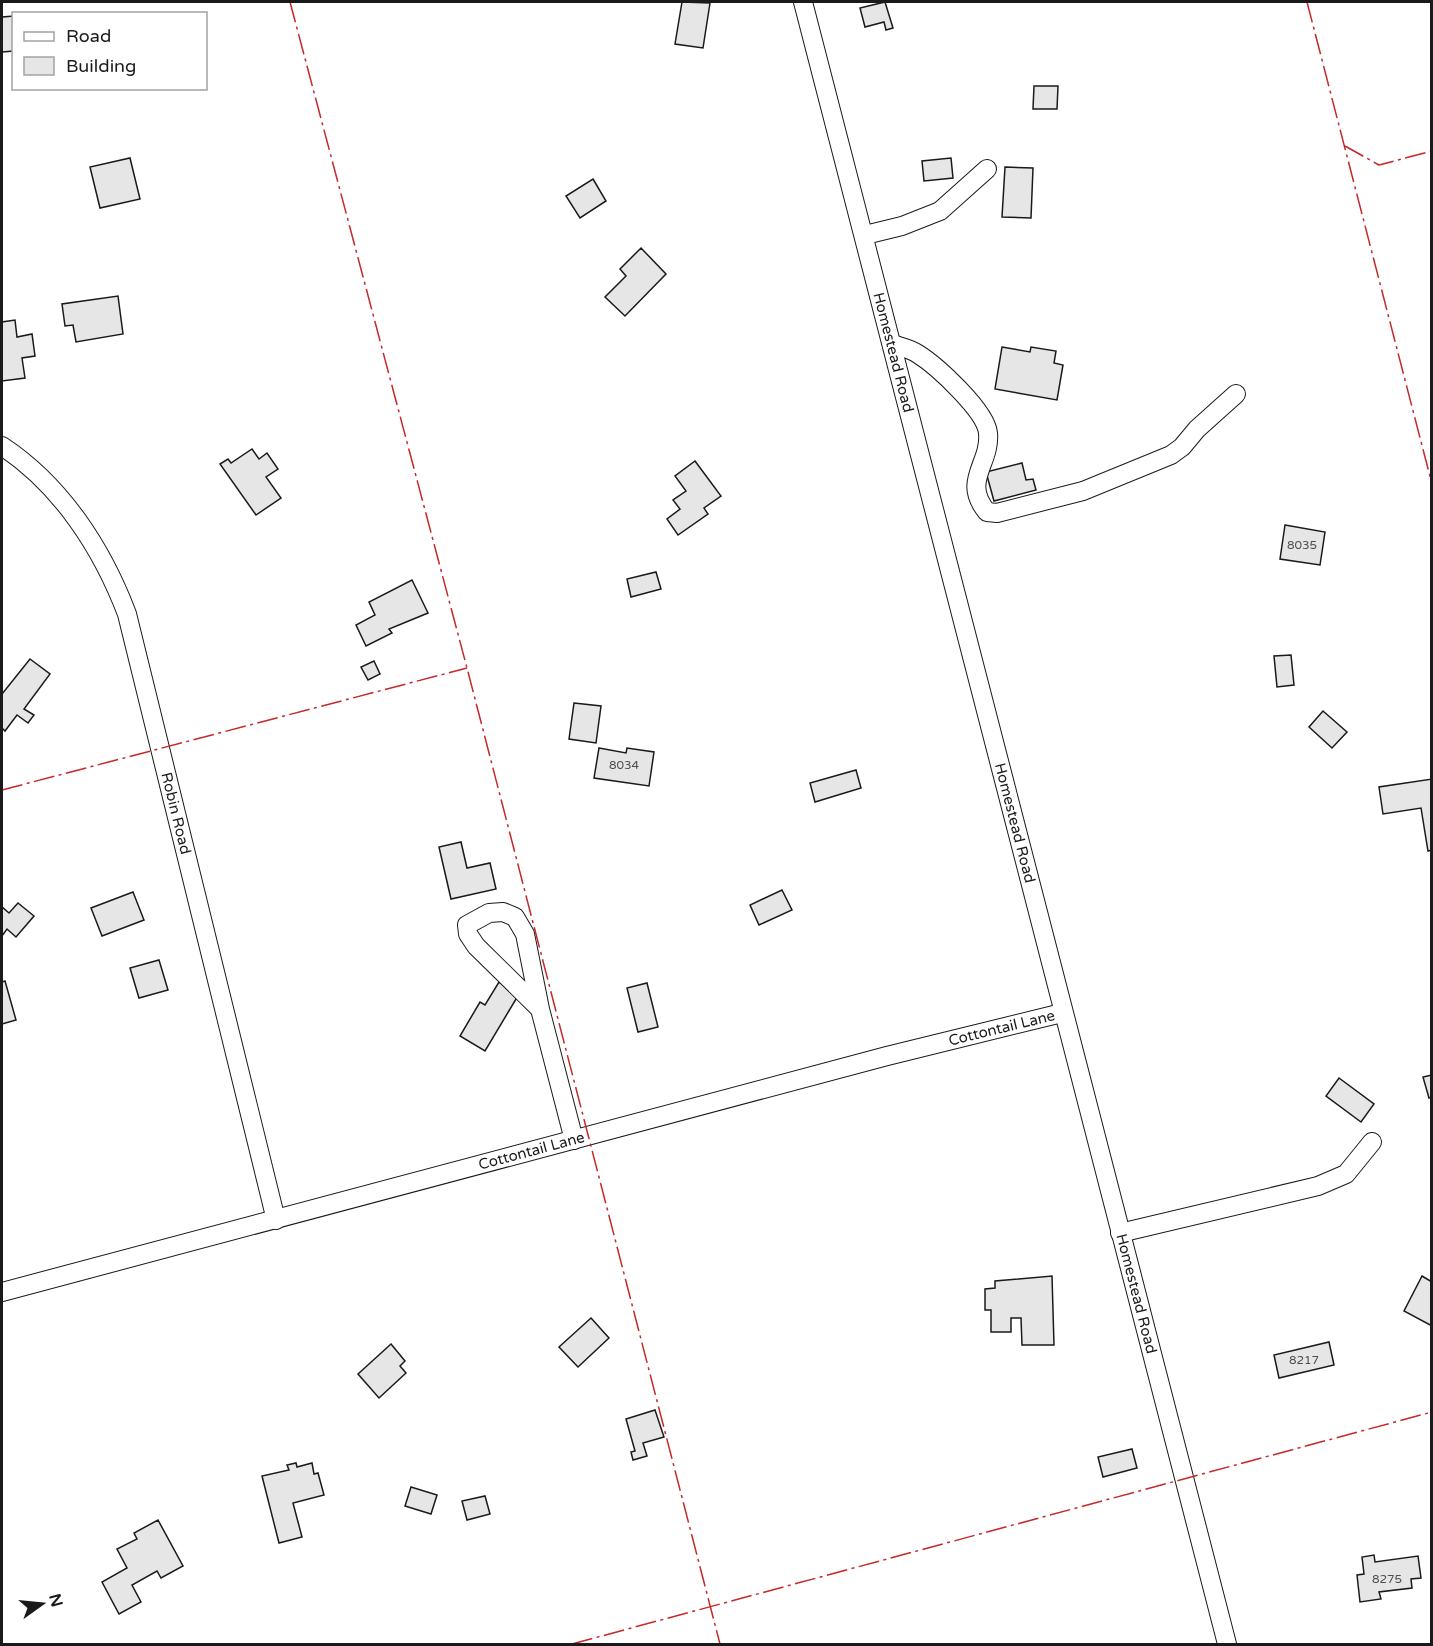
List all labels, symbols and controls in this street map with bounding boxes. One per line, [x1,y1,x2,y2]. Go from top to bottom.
legend [12,12,207,90]
text: Road [66,25,111,47]
text: Building [66,55,136,77]
street label: Homestead Road [869,291,918,414]
house number: 8035 [1287,538,1317,552]
house number: 8034 [609,758,640,772]
street label: Homestead Road [991,761,1039,885]
street label: Robin Road [157,770,195,856]
street label: Cottontail Lane [947,1006,1057,1050]
street label: Cottontail Lane [477,1128,586,1174]
street label: Homestead Road [1112,1232,1161,1356]
house number: 8217 [1289,1353,1319,1367]
house number: 8275 [1372,1572,1402,1586]
north arrow [12,1574,72,1634]
text: N [44,1592,67,1609]

